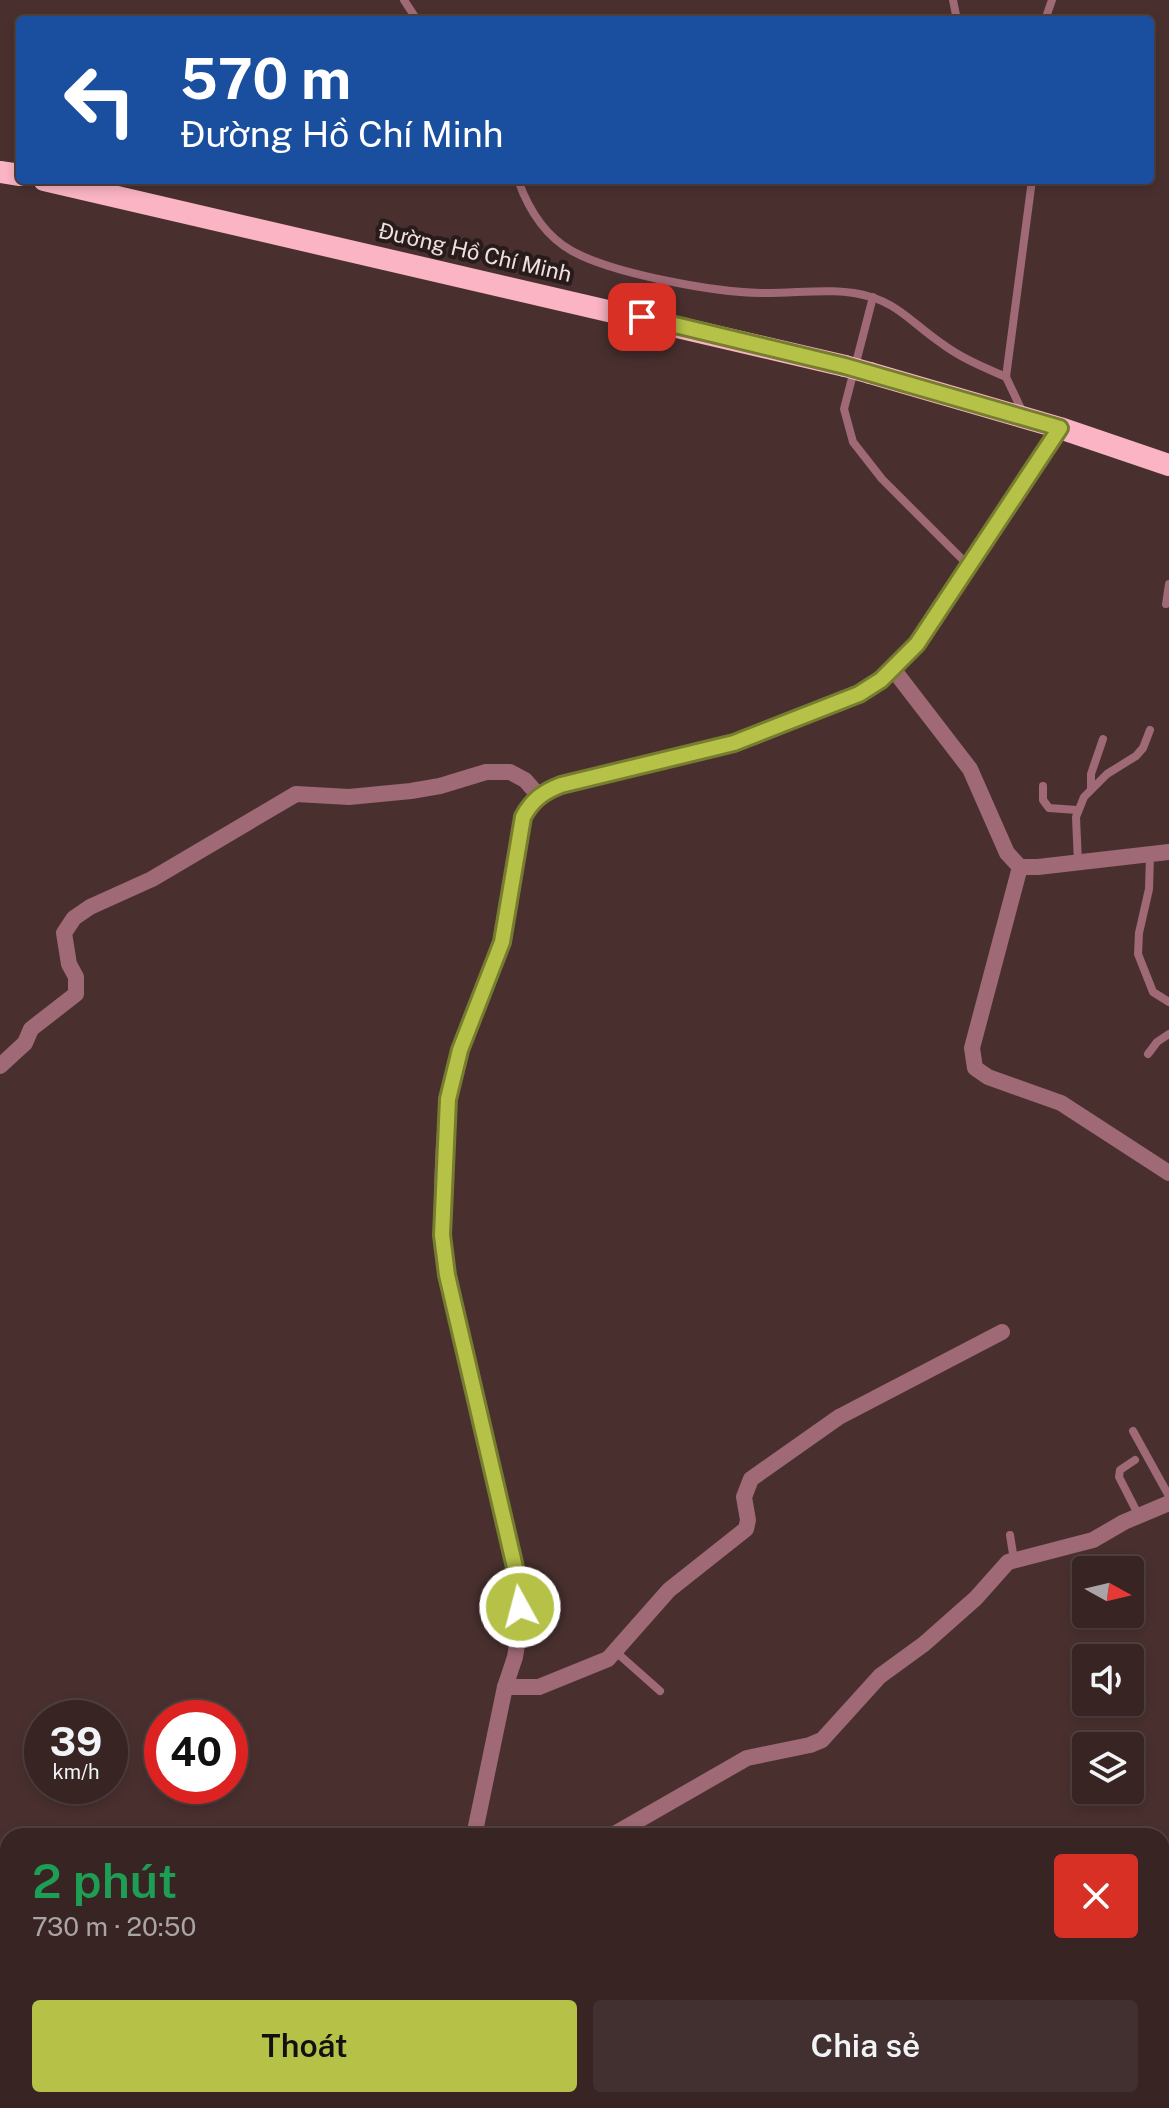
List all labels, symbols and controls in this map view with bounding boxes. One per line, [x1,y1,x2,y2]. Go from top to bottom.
text: 570 m [180,46,351,112]
icon: left [48,48,152,152]
text: Đường Hồ Chí Minh [180,113,503,155]
street label: Đường Hồ Chí Minh [376,217,574,287]
pin [608,283,676,351]
icon: arrive [620,295,664,339]
north arrow [1072,1556,1144,1628]
map controls [1072,1556,1144,1804]
position arrow [478,1565,562,1649]
button: sound [1072,1644,1144,1716]
speed limit sign: 40 [144,1700,248,1804]
text: 39 [50,1718,102,1765]
button: layers [1072,1732,1144,1804]
text: km/h [52,1760,100,1784]
text: 2 phút [32,1852,177,1909]
button: close [1054,1854,1138,1938]
text: 730 m · 20:50 [32,1911,196,1942]
button: Thoát [32,2000,577,2092]
button: Chia sẻ [593,2000,1138,2092]

